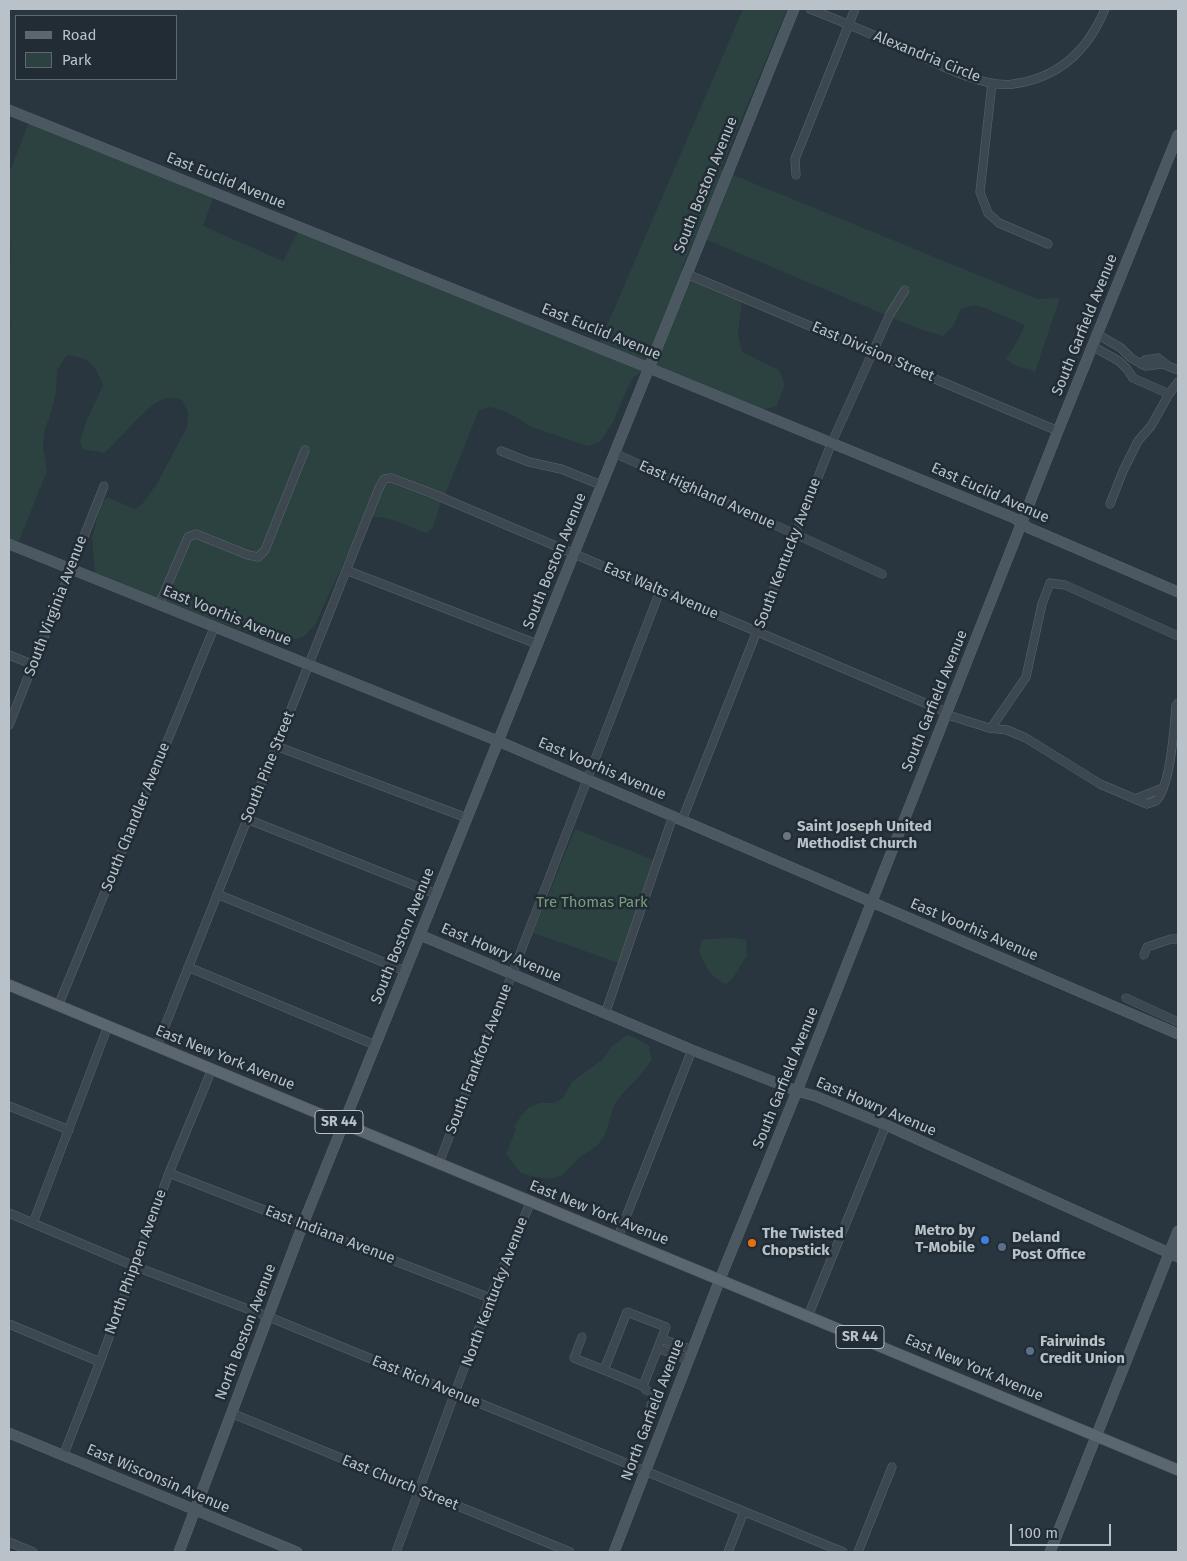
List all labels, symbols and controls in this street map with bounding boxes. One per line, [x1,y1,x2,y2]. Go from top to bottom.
legend [15,15,178,80]
text: Road [62,26,97,44]
street label: Alexandria Circle [871,27,983,87]
text: Park [62,51,92,69]
street label: South Boston Avenue [670,114,742,256]
street label: East Euclid Avenue [164,149,288,213]
street label: South Garfield Avenue [1048,252,1122,398]
street label: East Euclid Avenue [539,300,663,364]
street label: East Division Street [809,318,937,386]
street label: East Highland Avenue [636,457,778,533]
street label: East Euclid Avenue [928,459,1052,527]
street label: South Kentucky Avenue [751,475,825,631]
street label: South Boston Avenue [519,490,591,632]
street label: South Virginia Avenue [21,533,91,679]
street label: East Walts Avenue [601,559,721,623]
street label: East Voorhis Avenue [160,582,294,650]
street label: South Garfield Avenue [898,628,972,774]
street label: South Pine Street [237,709,299,825]
street label: East Voorhis Avenue [535,734,669,804]
street label: South Chandler Avenue [98,740,174,894]
place label: Saint Joseph United Methodist Church [797,818,932,853]
marker: Saint Joseph United Methodist Church [781,830,793,842]
street label: South Boston Avenue [367,865,439,1007]
park label: Tre Thomas Park [536,894,648,912]
street label: East Voorhis Avenue [907,895,1041,965]
street label: East Howry Avenue [438,920,564,986]
street label: South Frankfort Avenue [442,981,516,1137]
street label: South Garfield Avenue [749,1005,823,1151]
street label: East New York Avenue [153,1022,297,1094]
street label: East Howry Avenue [813,1074,939,1140]
road number: SR 44 [315,1110,363,1134]
street label: East New York Avenue [527,1177,671,1249]
street label: North Phippen Avenue [101,1187,171,1337]
street label: East Indiana Avenue [263,1202,397,1268]
street label: North Kentucky Avenue [458,1215,532,1369]
place label: Metro by T-Mobile [915,1222,975,1257]
place label: The Twisted Chopstick [762,1225,844,1260]
place label: Deland Post Office [1012,1229,1086,1264]
marker: Metro by T-Mobile [979,1234,991,1246]
marker: The Twisted Chopstick [746,1237,758,1249]
marker: Deland Post Office [996,1241,1008,1253]
street label: North Boston Avenue [212,1261,280,1403]
road number: SR 44 [836,1325,884,1348]
street label: East New York Avenue [902,1331,1046,1405]
place label: Fairwinds Credit Union [1040,1333,1125,1368]
street label: North Garfield Avenue [618,1337,688,1483]
marker: Fairwinds Credit Union [1024,1345,1036,1357]
street label: East Rich Avenue [369,1352,483,1412]
street label: East Wisconsin Avenue [84,1441,232,1517]
street label: East Church Street [339,1451,461,1515]
scale bar [1012,1514,1113,1546]
text: 100 m [1018,1524,1058,1542]

